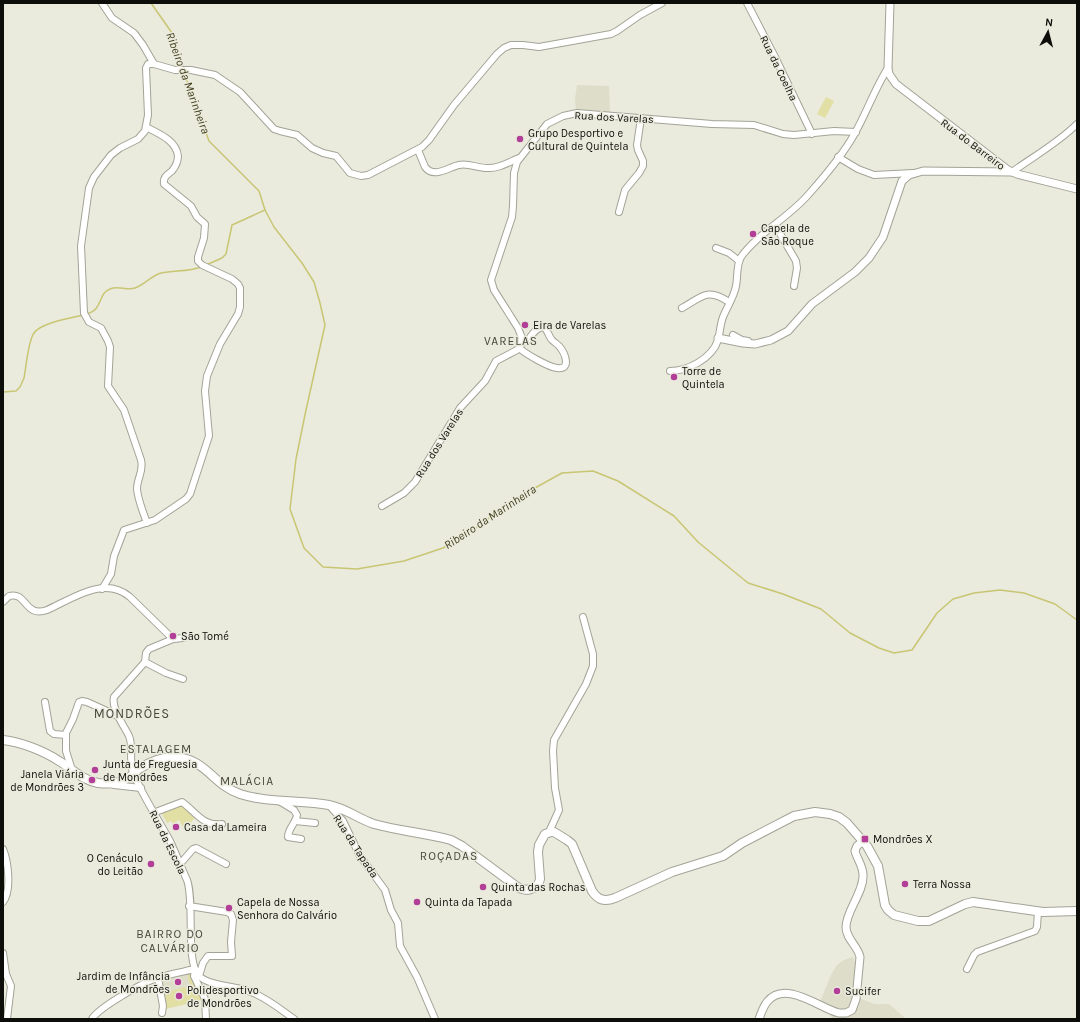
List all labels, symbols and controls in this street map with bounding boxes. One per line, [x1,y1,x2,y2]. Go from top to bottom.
north arrow [1028,12,1068,52]
text: N [1044,16,1054,30]
water label: Ribeiro da Marinheira [163,30,213,136]
street label: Rua da Coelha [757,33,800,103]
street label: Rua dos Varelas [574,109,654,126]
street label: Rua do Barreiro [938,116,1007,173]
place label: Grupo Desportivo e Cultural de Quintela [528,127,628,153]
marker: Grupo Desportivo e Cultural de Quintela [515,134,525,144]
place label: Capela de São Roque [761,222,814,248]
marker: Capela de São Roque [748,229,758,239]
place label: Eira de Varelas [533,319,607,332]
marker: Eira de Varelas [520,320,530,330]
district label: VARELAS [484,334,538,348]
place label: Torre de Quintela [682,365,725,391]
marker: Torre de Quintela [669,372,679,382]
street label: Rua dos Varelas [413,406,466,480]
water label: Ribeiro da Marinheira [441,482,539,552]
place label: São Tomé [181,630,229,643]
marker: São Tomé [168,631,178,641]
district label: MONDRÕES [94,706,170,721]
district label: ESTALAGEM [120,742,192,756]
place label: Junta de Freguesia de Mondrões [103,758,197,784]
marker: Junta de Freguesia de Mondrões [90,765,100,775]
place label: Janela Viária de Mondrões 3 [10,768,84,794]
district label: MALÁCIA [220,773,274,788]
marker: Janela Viária de Mondrões 3 [87,775,97,785]
street label: Rua da Escola [146,808,189,877]
street label: Rua da Tapada [330,812,381,880]
place label: Casa da Lameira [184,821,267,834]
marker: Casa da Lameira [171,822,181,832]
place label: Mondrões X [873,833,933,846]
marker: Mondrões X [860,834,870,844]
district label: ROÇADAS [420,849,478,863]
place label: O Cenáculo do Leitão [87,852,143,878]
marker: O Cenáculo do Leitão [146,859,156,869]
place label: Terra Nossa [913,878,971,891]
marker: Terra Nossa [900,879,910,889]
place label: Quinta das Rochas [491,881,586,894]
marker: Quinta das Rochas [478,882,488,892]
place label: Capela de Nossa Senhora do Calvário [237,896,337,922]
place label: Quinta da Tapada [425,896,512,909]
marker: Quinta da Tapada [412,897,422,907]
marker: Capela de Nossa Senhora do Calvário [224,903,234,913]
district label: BAIRRO DO CALVÁRIO [136,927,204,955]
place label: Jardim de Infância de Mondrões [77,970,170,996]
marker: Jardim de Infância de Mondrões [173,977,183,987]
place label: Polidesportivo de Mondrões [187,984,259,1010]
place label: Sucifer [845,985,881,998]
marker: Sucifer [832,986,842,996]
marker: Polidesportivo de Mondrões [174,991,184,1001]

